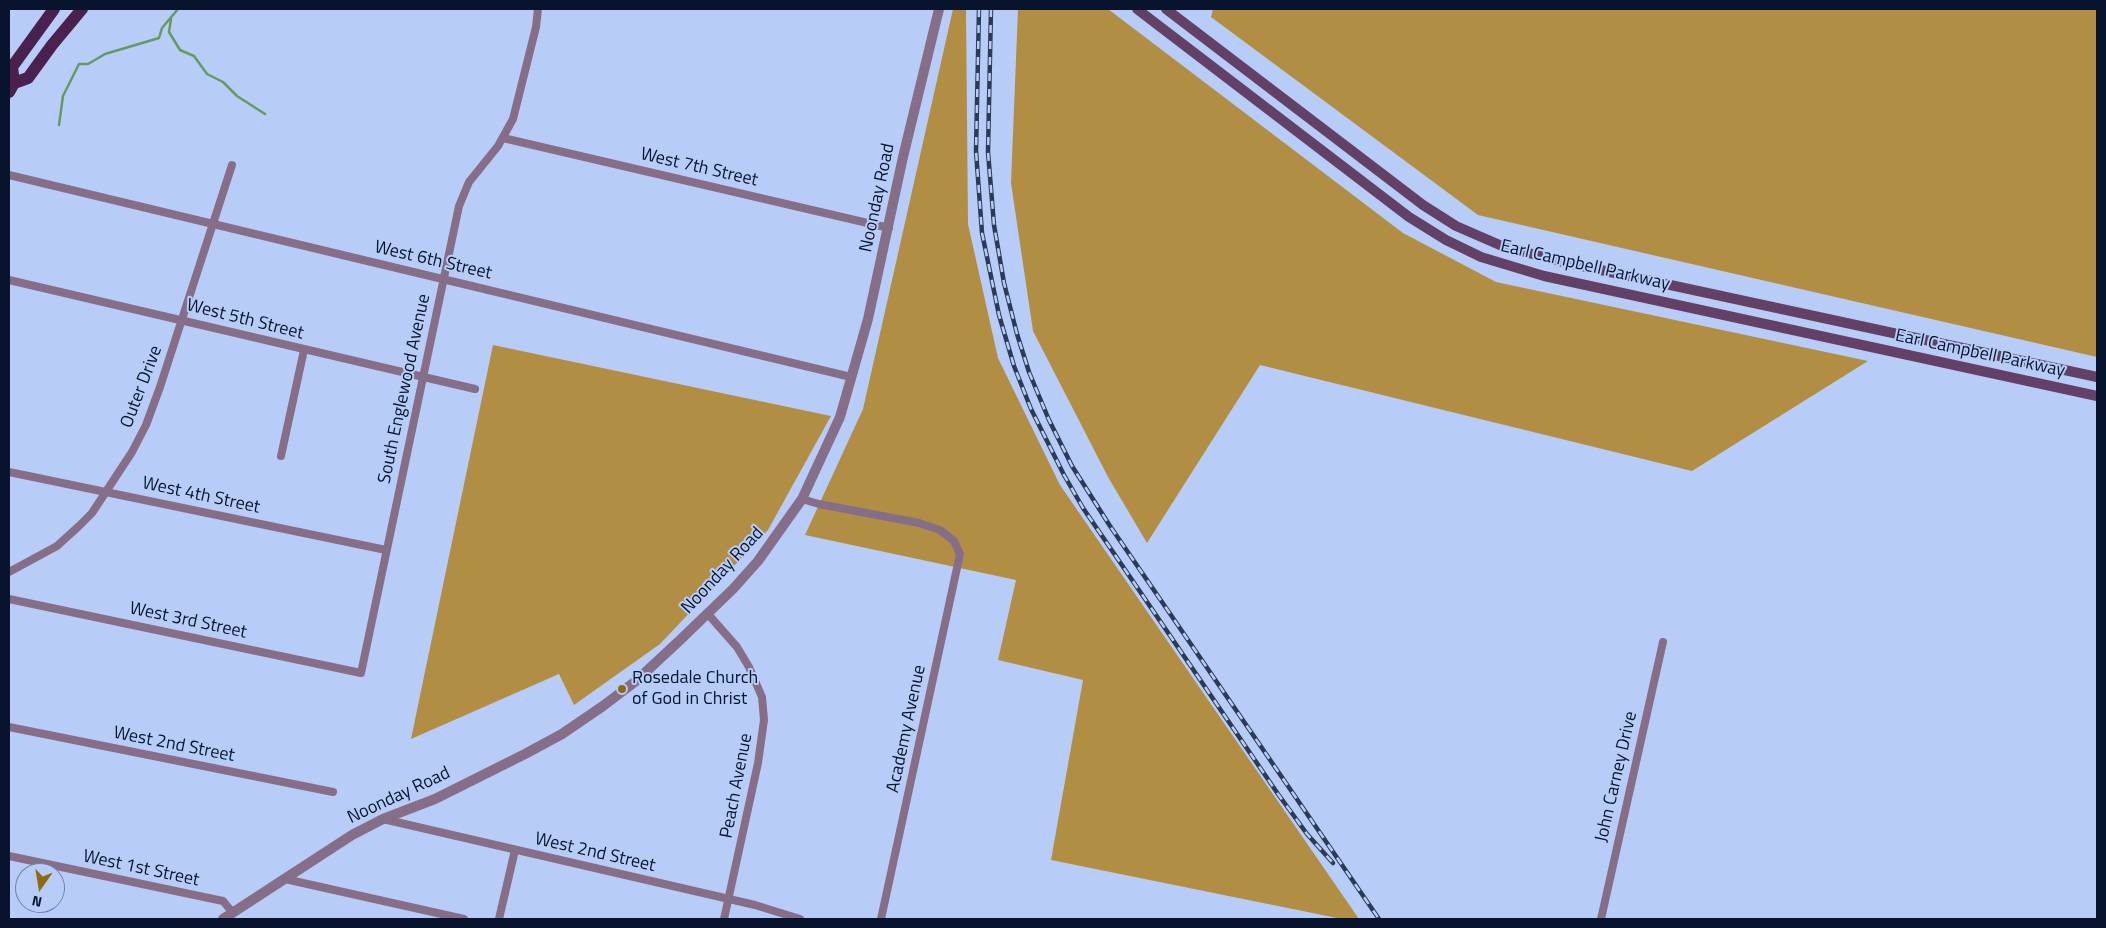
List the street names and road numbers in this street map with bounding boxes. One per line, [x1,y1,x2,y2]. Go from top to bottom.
street label: Noonday Road [856,142,900,254]
street label: West 7th Street [638,144,760,192]
street label: Earl Campbell Parkway [1498,236,1672,296]
street label: West 6th Street [372,237,494,285]
street label: South Englewood Avenue [374,292,436,486]
street label: West 5th Street [184,295,306,345]
street label: Earl Campbell Parkway [1893,325,2067,383]
street label: Outer Drive [116,343,168,431]
street label: West 4th Street [140,473,262,519]
street label: Noonday Road [677,523,769,619]
street label: West 3rd Street [127,598,249,644]
street label: Academy Avenue [883,663,931,795]
street label: John Carney Drive [1591,710,1643,844]
street label: West 2nd Street [112,723,236,767]
street label: Peach Avenue [716,732,758,840]
street label: Noonday Road [344,763,454,829]
street label: West 2nd Street [533,829,657,877]
street label: West 1st Street [81,846,201,892]

